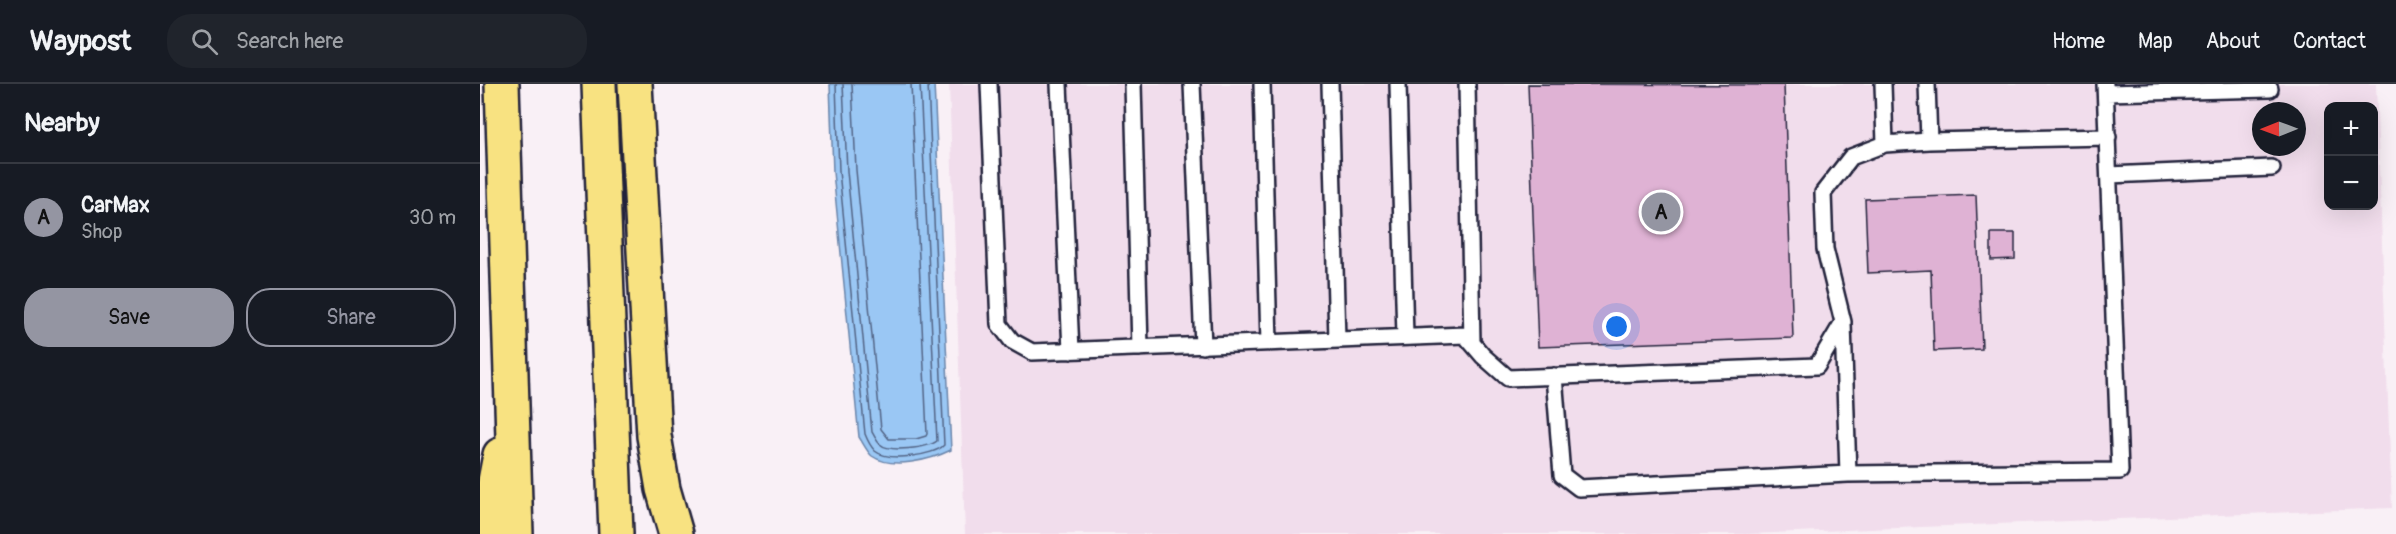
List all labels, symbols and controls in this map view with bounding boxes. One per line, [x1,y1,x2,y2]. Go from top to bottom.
search box [167,14,587,68]
text: Waypost [30,24,131,59]
icon: search [188,25,221,58]
text: Search here [236,27,343,55]
text: Home [2052,28,2105,55]
text: Map [2138,28,2173,55]
text: About [2206,28,2260,55]
text: Contact [2293,28,2366,55]
north arrow [2252,102,2306,156]
map controls [2324,102,2378,210]
button: + [2324,102,2378,156]
text: Nearby [24,107,100,139]
button: − [2324,156,2378,210]
pin: A [1642,190,1680,234]
text: CarMax [81,191,150,219]
text: A [37,205,50,230]
text: 30 m [409,205,456,230]
text: Shop [81,219,122,244]
button: Save [24,288,234,347]
button: Share [246,288,456,347]
your location [1602,312,1631,341]

